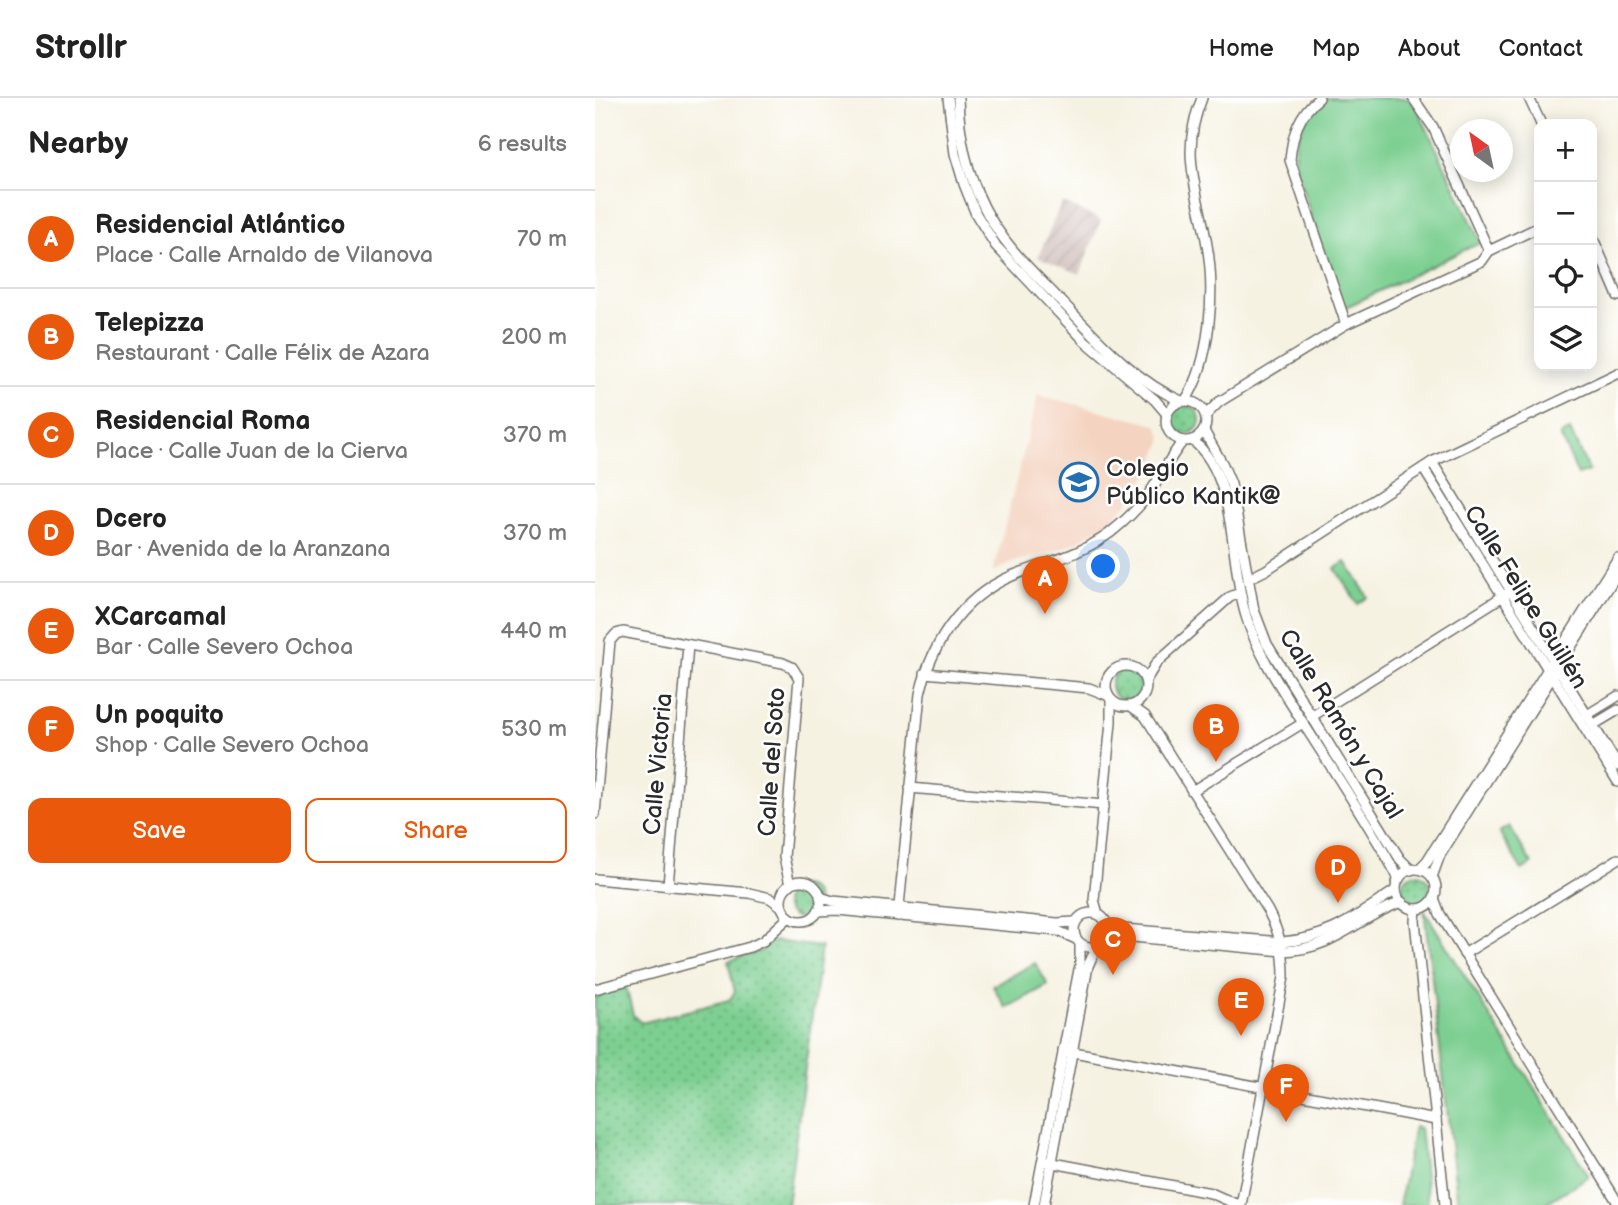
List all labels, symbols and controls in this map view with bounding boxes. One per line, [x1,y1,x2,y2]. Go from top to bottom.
text: Strollr [35,28,127,68]
text: Home [1209,34,1274,63]
text: Map [1312,34,1360,63]
text: About [1398,34,1460,63]
text: Contact [1498,34,1583,63]
north arrow [1450,119,1513,182]
map controls [1534,119,1597,371]
button: + [1534,119,1597,182]
text: Nearby [28,126,128,162]
text: 6 results [478,130,567,158]
button: − [1534,182,1597,245]
text: Residencial Atlántico [95,210,345,241]
text: A [44,225,58,253]
text: 70 m [517,225,567,253]
text: Place · Calle Arnaldo de Vilanova [95,241,433,269]
button: locate [1534,245,1597,308]
text: Telepizza [95,308,205,339]
button: layers [1534,308,1597,371]
text: B [43,323,59,351]
text: 200 m [501,323,567,351]
text: Restaurant · Calle Félix de Azara [95,339,430,367]
text: Residencial Roma [95,406,310,437]
text: C [43,421,59,449]
text: 370 m [503,421,567,449]
text: Place · Calle Juan de la Cierva [95,437,408,465]
place label: Colegio Público Kantik@ [1106,454,1281,511]
school or university icon: Colegio Público Kantik@ [1058,461,1100,503]
street label: Calle Felipe Guillén [1458,500,1594,694]
text: Dcero [95,504,167,535]
text: D [43,519,59,547]
text: 370 m [503,519,567,547]
text: Bar · Avenida de la Aranzana [95,535,391,563]
your location [1086,549,1120,583]
pin: A [1022,556,1068,614]
text: XCarcamal [95,602,226,633]
text: E [44,617,58,645]
text: 440 m [500,617,567,645]
street label: Calle Ramón y Cajal [1273,624,1409,824]
text: Bar · Calle Severo Ochoa [95,633,353,661]
street label: Calle del Soto [752,686,792,838]
street label: Calle Victoria [637,692,679,836]
text: Un poquito [95,700,224,731]
pin: B [1193,704,1239,762]
text: F [44,715,58,743]
text: 530 m [501,715,567,743]
text: Shop · Calle Severo Ochoa [95,731,369,759]
button: Save [28,798,291,863]
button: Share [305,798,567,863]
pin: D [1315,845,1361,903]
pin: C [1090,917,1136,975]
pin: E [1218,978,1264,1036]
pin: F [1263,1064,1309,1122]

